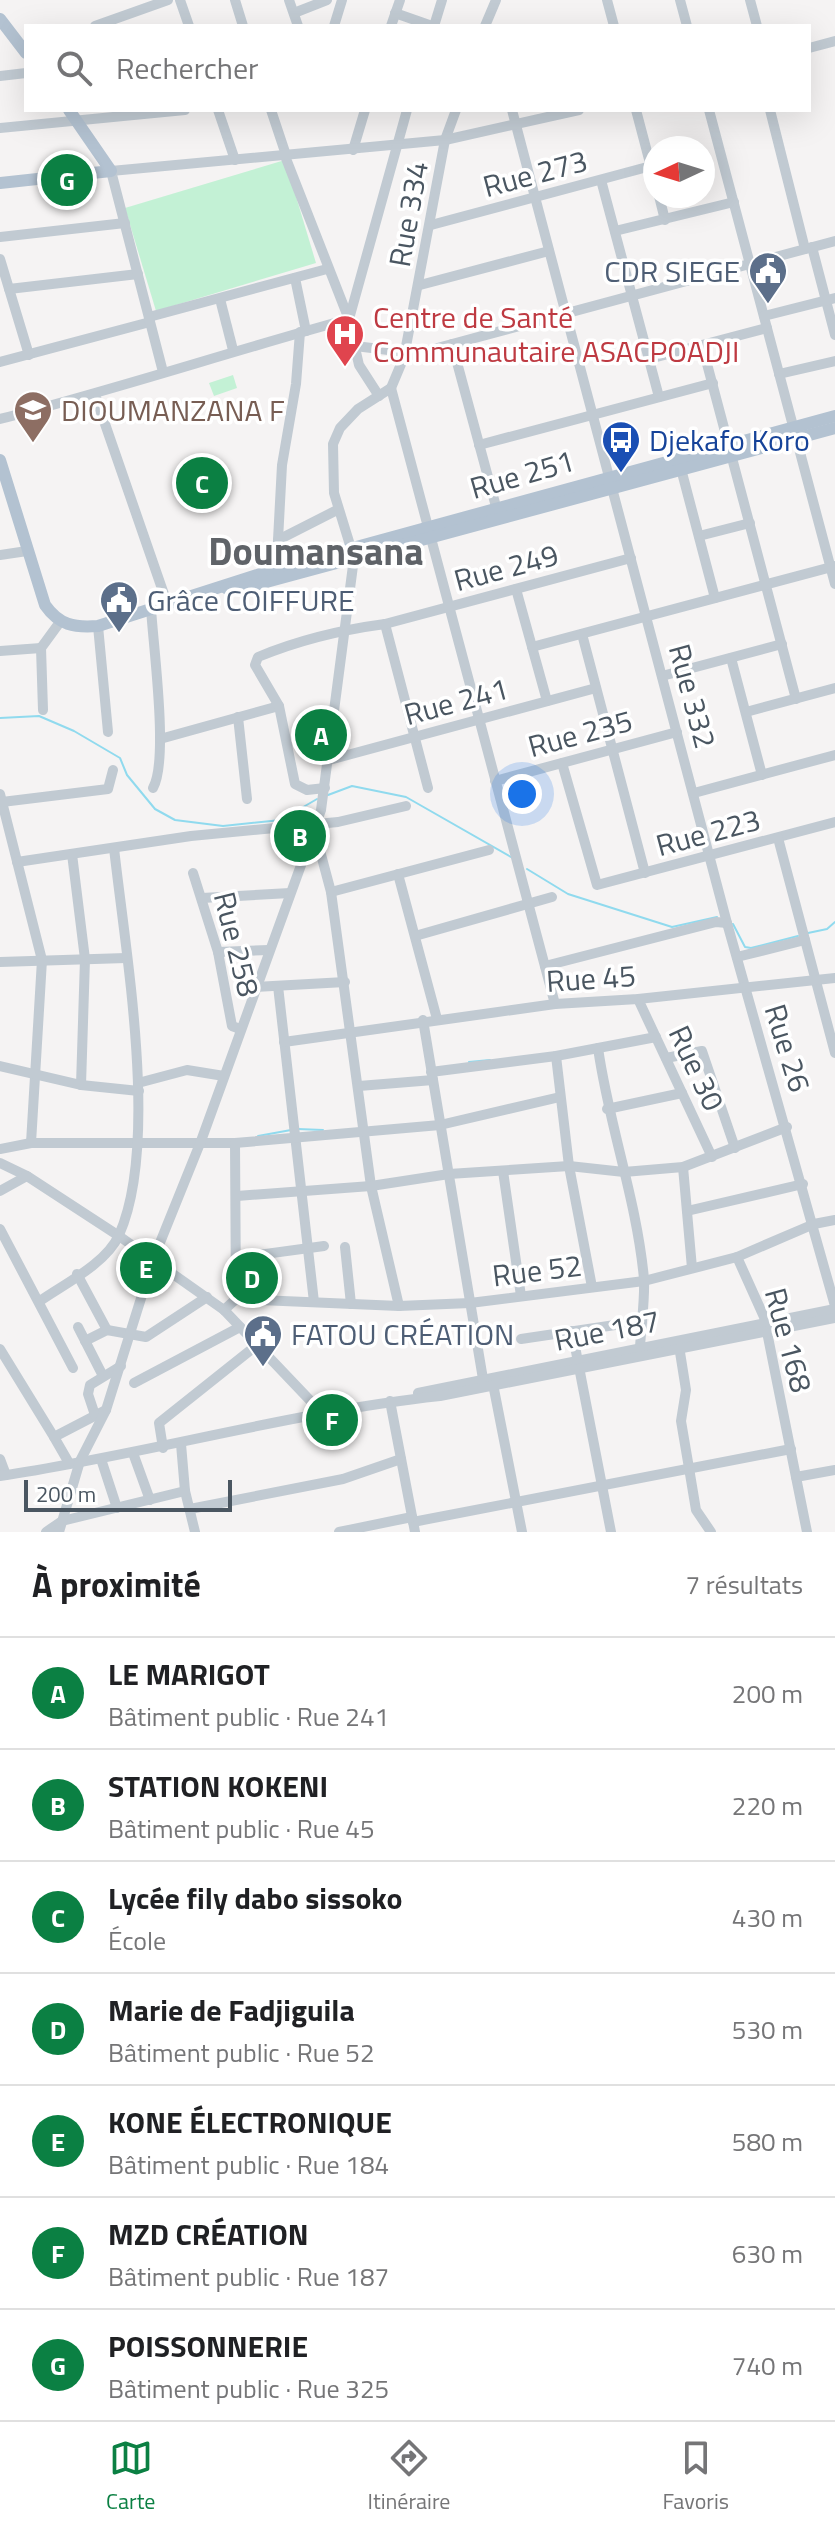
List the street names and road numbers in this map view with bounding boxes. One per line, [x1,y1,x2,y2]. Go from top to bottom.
street label: Rue 273 [478,137,592,209]
street label: Rue 334 [376,158,440,270]
street label: Rue 251 [464,437,580,511]
street label: Rue 249 [449,531,563,603]
street label: Rue 332 [657,639,729,753]
street label: Rue 241 [399,665,513,737]
street label: Rue 235 [523,697,637,769]
street label: Rue 223 [651,796,765,868]
street label: Rue 258 [202,887,272,1001]
street label: Rue 45 [545,952,637,1004]
street label: Rue 26 [753,998,823,1098]
street label: Rue 30 [657,1018,737,1118]
street label: Rue 52 [490,1242,584,1298]
street label: Rue 168 [753,1283,825,1397]
street label: Rue 187 [550,1297,664,1363]

